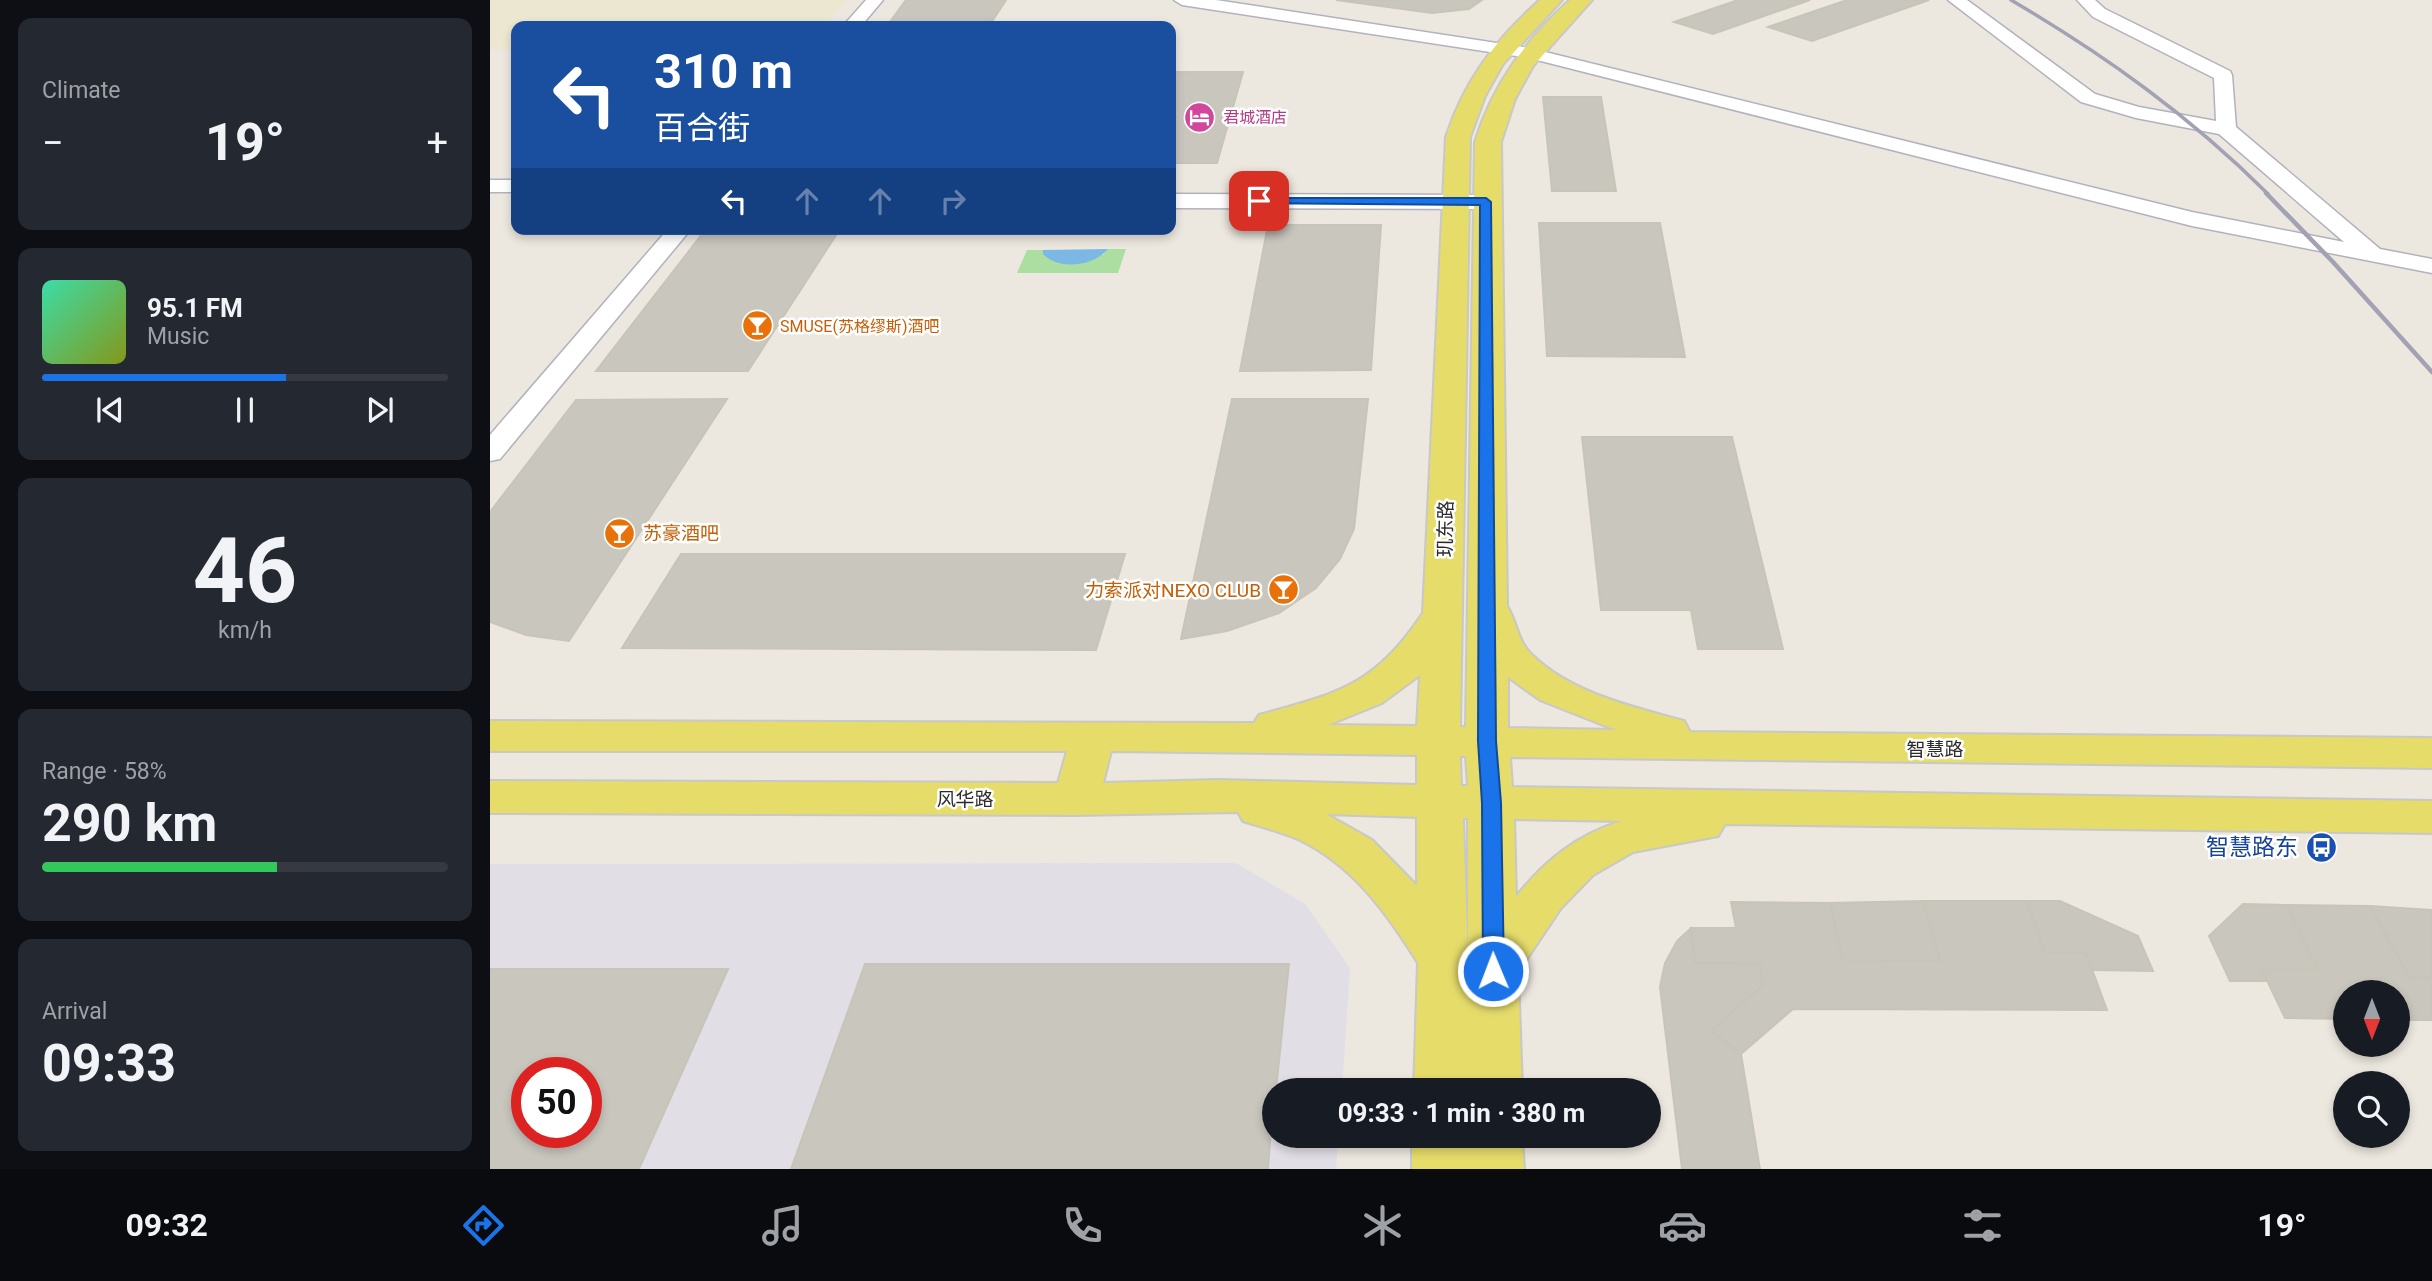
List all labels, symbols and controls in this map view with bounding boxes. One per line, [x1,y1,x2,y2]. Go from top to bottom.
text: 310 m [654,43,793,100]
icon: left [539,49,630,140]
text: Climate [42,77,121,104]
hotel icon: 君城酒店 [1183,100,1217,134]
place label: 君城酒店 [1223,108,1287,127]
text: 百合街 [654,109,750,147]
text: 19° [205,112,285,173]
text: − [42,121,64,165]
text: + [426,121,448,165]
pin [1229,171,1289,231]
icon: left [715,182,753,220]
icon: ahead [788,182,826,220]
icon: ahead [861,182,899,220]
icon: right [934,182,972,220]
icon: arrive [1240,182,1278,220]
text: 95.1 FM [147,293,243,323]
bar icon: SMUSE(苏格缪斯)酒吧 [740,309,774,343]
place label: SMUSE(苏格缪斯)酒吧 [780,317,940,336]
text: Music [147,323,209,350]
icon: previous [91,391,129,429]
icon: pause [226,391,264,429]
icon: next [361,391,399,429]
street label: 玑东路 [1434,500,1457,558]
bar icon: 苏豪酒吧 [603,516,637,550]
text: 46 [193,518,297,624]
place label: 苏豪酒吧 [643,522,719,545]
bar icon: 力索派对NEXO CLUB [1267,573,1301,607]
place label: 力索派对NEXO CLUB [1085,579,1261,602]
text: km/h [218,617,272,644]
street label: 智慧路 [1906,738,1964,761]
text: Range · 58% [42,758,167,785]
street label: 风华路 [936,788,994,811]
text: 290 km [42,793,217,854]
bus stop icon: 智慧路东 [2304,830,2338,864]
place label: 智慧路东 [2206,834,2298,861]
position arrow [1456,934,1530,1008]
north arrow [2333,980,2410,1057]
map controls [2333,980,2410,1148]
text: Arrival [42,998,107,1025]
text: 09:33 [42,1033,176,1094]
speed limit sign: 50 [511,1057,602,1148]
button: search [2333,1071,2410,1148]
text: 09:33 · 1 min · 380 m [1338,1098,1585,1128]
icon: directions [459,1201,508,1250]
icon: music [758,1201,807,1250]
icon: phone [1058,1201,1107,1250]
icon: climate [1358,1201,1407,1250]
icon: car [1658,1201,1707,1250]
icon: filters [1958,1201,2007,1250]
text: 09:32 [125,1206,208,1244]
text: 19° [2257,1206,2307,1244]

